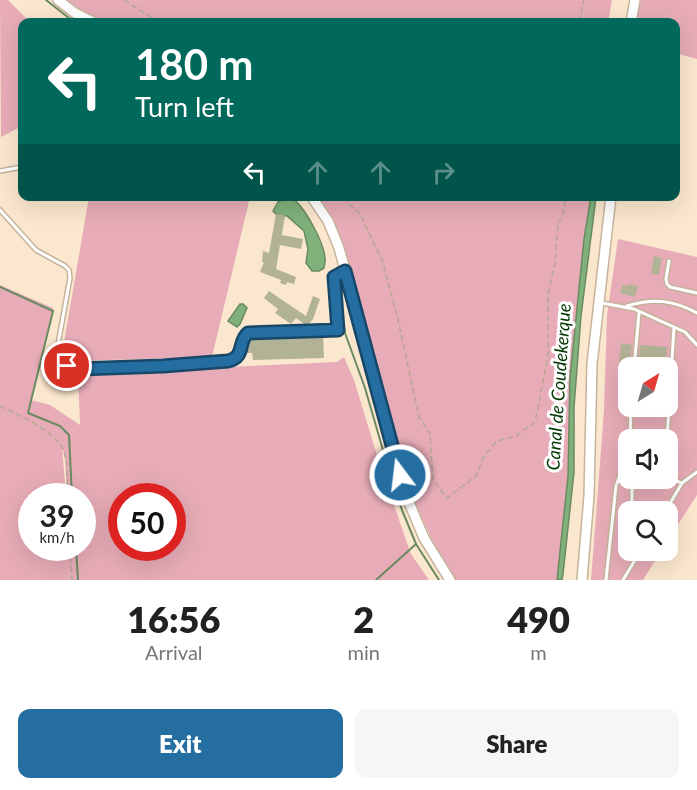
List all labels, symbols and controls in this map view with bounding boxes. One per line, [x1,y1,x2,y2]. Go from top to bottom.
text: 180 m [135,39,253,89]
icon: left [36,42,114,120]
text: Turn left [135,90,234,123]
icon: left [238,156,271,189]
icon: ahead [301,156,334,189]
icon: ahead [364,156,397,189]
icon: right [427,156,460,189]
water label: Canal de Coudekerque [541,303,575,471]
pin [41,340,92,391]
icon: arrive [50,349,83,382]
north arrow [618,357,678,417]
map controls [618,357,678,561]
button: sound [618,429,678,489]
position arrow [368,443,432,507]
speed limit sign: 50 [108,483,186,561]
text: 39 [40,497,74,533]
button: search [618,501,678,561]
text: km/h [39,528,75,546]
text: 16:56 [127,597,220,641]
text: 2 [353,597,374,641]
text: 490 [507,597,570,641]
text: Arrival [145,640,203,664]
text: min [348,640,380,664]
text: m [530,640,547,664]
button: Exit [18,709,343,778]
button: Share [355,709,679,778]

